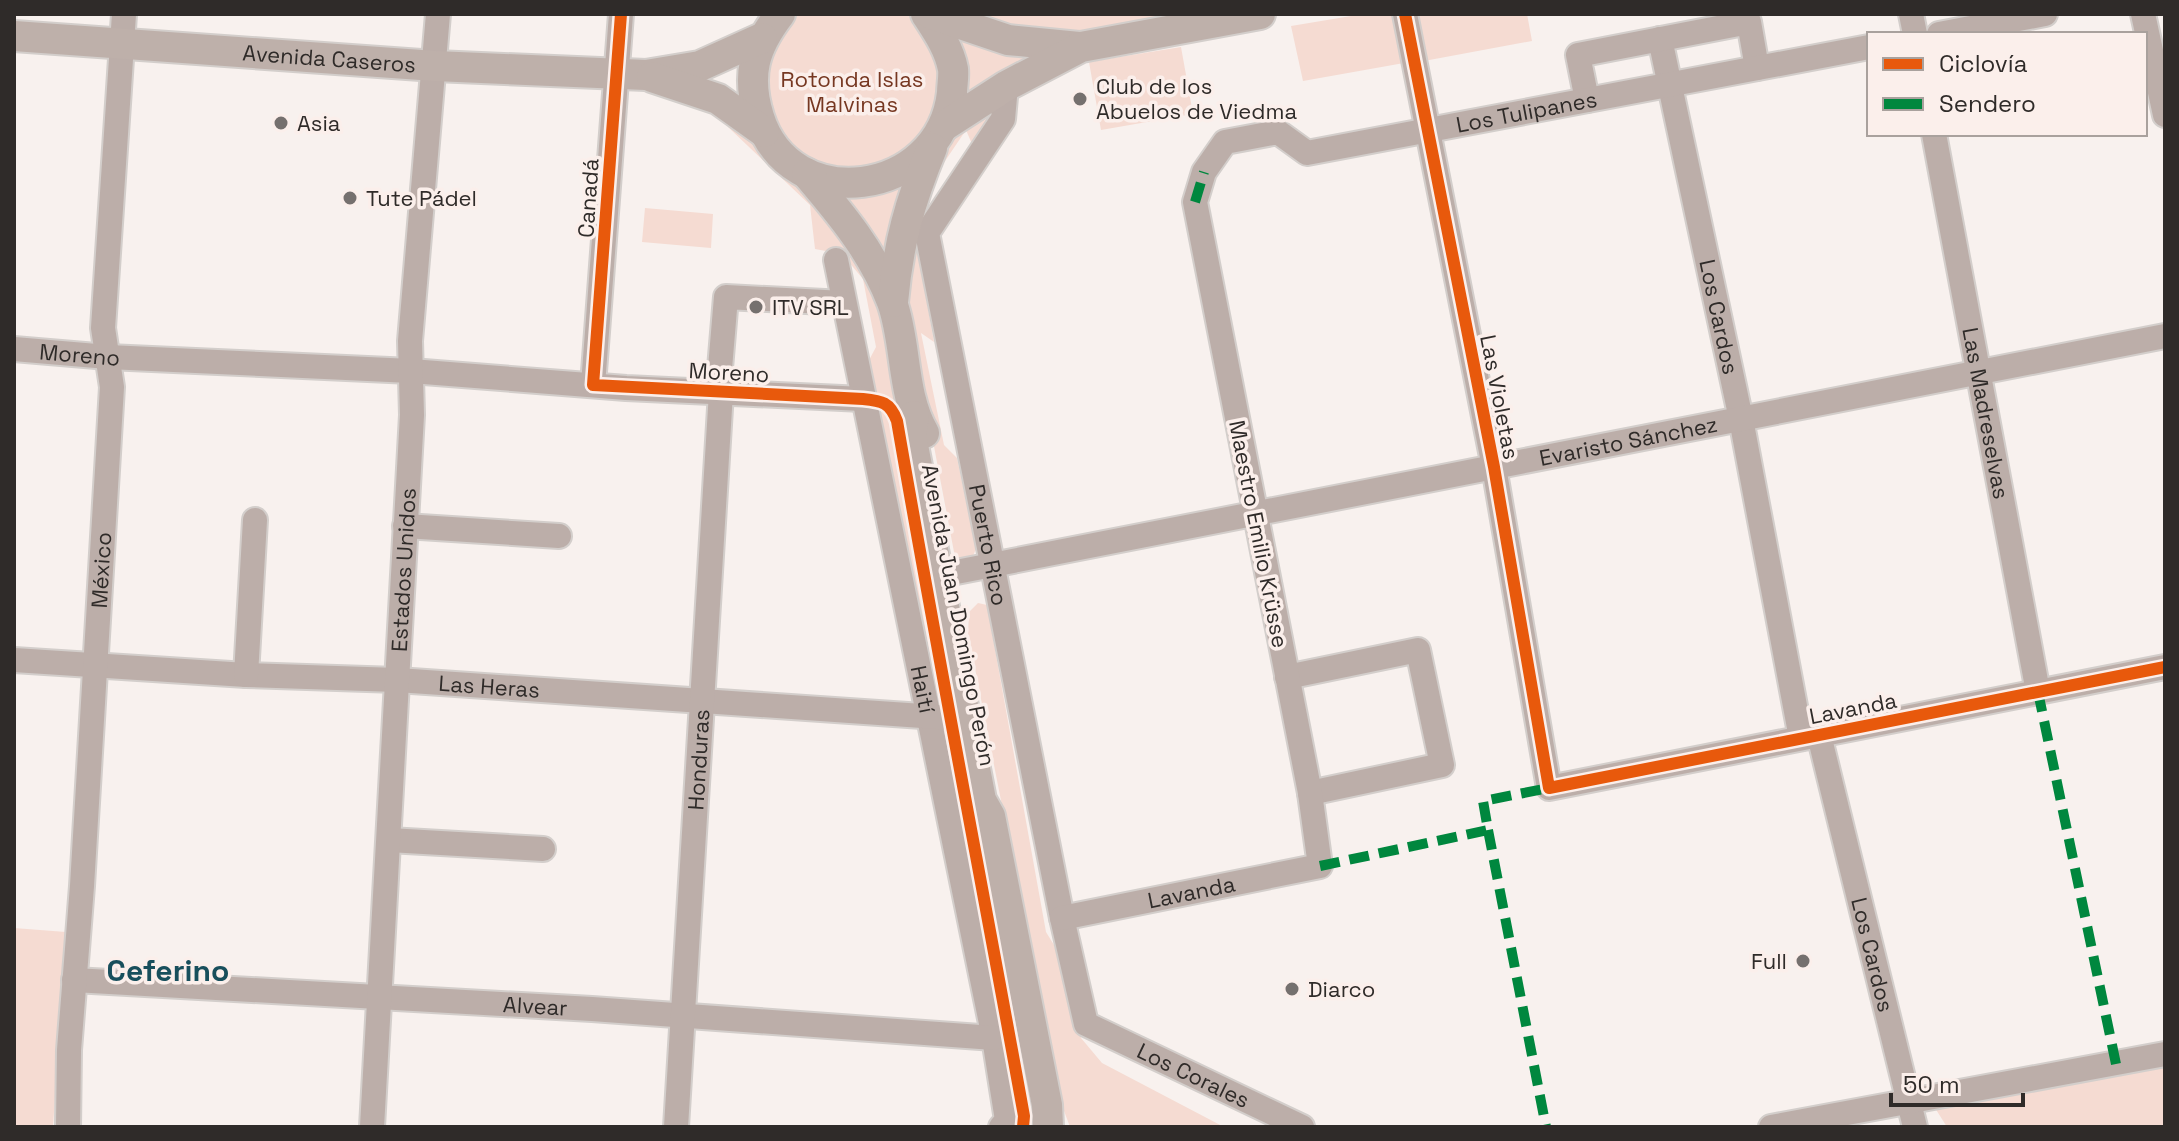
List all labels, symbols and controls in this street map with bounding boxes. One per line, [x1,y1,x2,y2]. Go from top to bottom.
legend [1867,32,2147,136]
street label: Avenida Caseros [242,38,417,79]
text: Ciclovía [1939,48,2028,79]
park label: Rotonda Islas Malvinas [781,65,923,118]
place label: Club de los Abuelos de Viedma [1096,72,1297,125]
street label: Los Tulipanes [1454,85,1599,139]
text: Sendero [1939,88,2036,119]
marker: Club de los Abuelos de Viedma [1071,90,1089,108]
place label: Asia [297,109,341,137]
marker: Asia [272,114,290,132]
street label: Canadá [571,157,605,239]
place label: Tute Pádel [366,184,477,212]
marker: Tute Pádel [341,189,359,207]
street label: Los Cardos [1693,257,1745,377]
place label: ITV SRL [772,293,849,321]
marker: ITV SRL [747,298,765,316]
street label: Las Madreselvas [1956,325,2016,501]
street label: Las Violetas [1474,332,1526,462]
street label: Moreno [38,337,121,372]
street label: Moreno [688,356,770,388]
street label: Evaristo Sánchez [1537,410,1720,472]
street label: Maestro Emilio Krüsse [1223,418,1295,650]
street label: Avenida Juan Domingo Perón [916,462,1002,768]
street label: Puerto Rico [963,482,1014,608]
street label: Estados Unidos [385,487,422,653]
street label: México [85,531,117,609]
street label: Haití [905,663,942,716]
street label: Las Heras [438,669,541,704]
street label: Lavanda [1807,686,1899,730]
street label: Honduras [681,708,716,811]
street label: Lavanda [1145,869,1238,914]
street label: Los Cardos [1845,894,1900,1015]
place label: Full [1751,947,1787,975]
district label: Ceferino [107,951,229,990]
marker: Full [1794,952,1812,970]
place label: Diarco [1308,975,1375,1003]
marker: Diarco [1283,980,1301,998]
street label: Alvear [502,990,568,1022]
street label: Los Corales [1133,1037,1254,1114]
scale bar [1891,1057,2023,1107]
text: 50 m [1903,1069,1960,1100]

